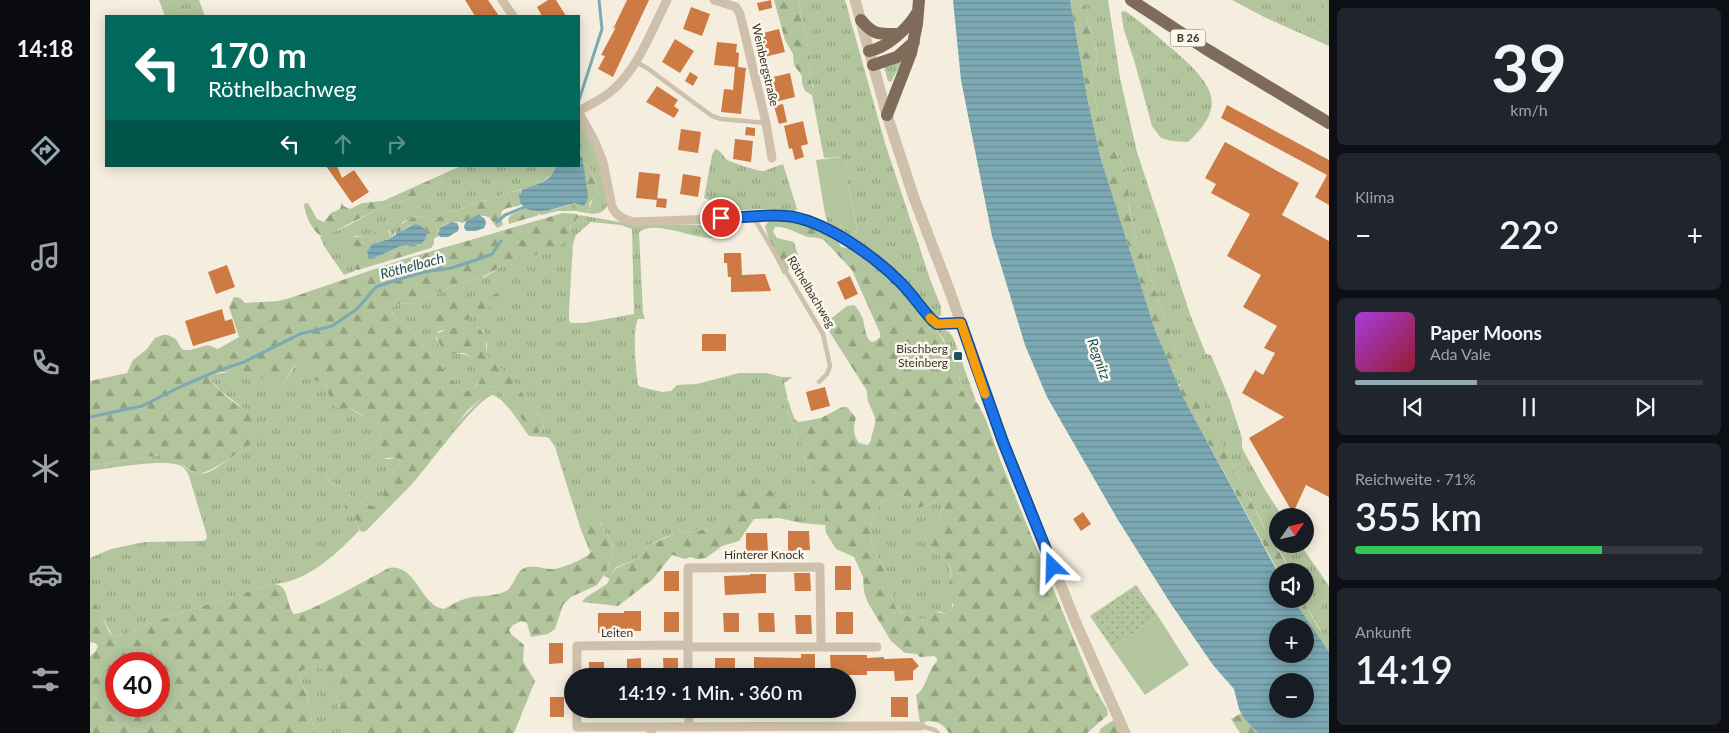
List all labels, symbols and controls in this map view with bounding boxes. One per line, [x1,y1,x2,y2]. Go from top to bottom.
street label: Weinbergstraße [749,22,782,108]
text: 39 [1491,28,1567,106]
road number: B 26 [1170,29,1206,46]
text: 170 m [208,33,307,75]
text: 14:18 [17,35,73,62]
icon: left [125,35,190,100]
text: Röthelbachweg [208,75,356,102]
text: km/h [1510,100,1548,119]
icon: left [276,130,304,158]
icon: ahead [329,130,357,158]
icon: right [382,130,410,158]
icon: directions [28,133,63,168]
text: Klima [1355,187,1394,206]
pin [700,197,742,239]
icon: arrive [707,204,735,232]
text: 22° [1499,211,1559,257]
text: − [1355,218,1371,252]
text: + [1687,218,1703,252]
icon: music [28,239,63,274]
water label: Röthelbach [378,249,446,282]
street label: Röthelbachweg [784,253,839,330]
text: Paper Moons [1430,321,1542,344]
water label: Regnitz [1084,336,1115,382]
place label: Bischberg Steinberg [896,341,948,370]
text: Ada Vale [1430,344,1491,363]
icon: phone [28,345,63,380]
marker: Bischberg Steinberg [952,350,964,362]
icon: previous [1399,393,1427,421]
icon: pause [1515,393,1543,421]
icon: next [1631,393,1659,421]
icon: climate [28,451,63,486]
text: Reichweite · 71% [1355,469,1476,488]
text: 355 km [1355,493,1482,539]
north arrow [1269,508,1314,552]
map controls [1269,508,1314,718]
position arrow [1026,540,1078,592]
street label: Hinterer Knock [724,547,805,562]
icon: car [28,557,63,592]
button: sound [1269,563,1314,608]
button: + [1269,618,1314,663]
text: Ankunft [1355,622,1412,641]
street label: Leiten [601,625,633,640]
text: 14:19 [1355,646,1453,692]
speed limit sign: 40 [105,652,170,717]
icon: filters [28,662,63,697]
button: − [1269,673,1314,718]
text: 14:19 · 1 Min. · 360 m [618,681,802,704]

